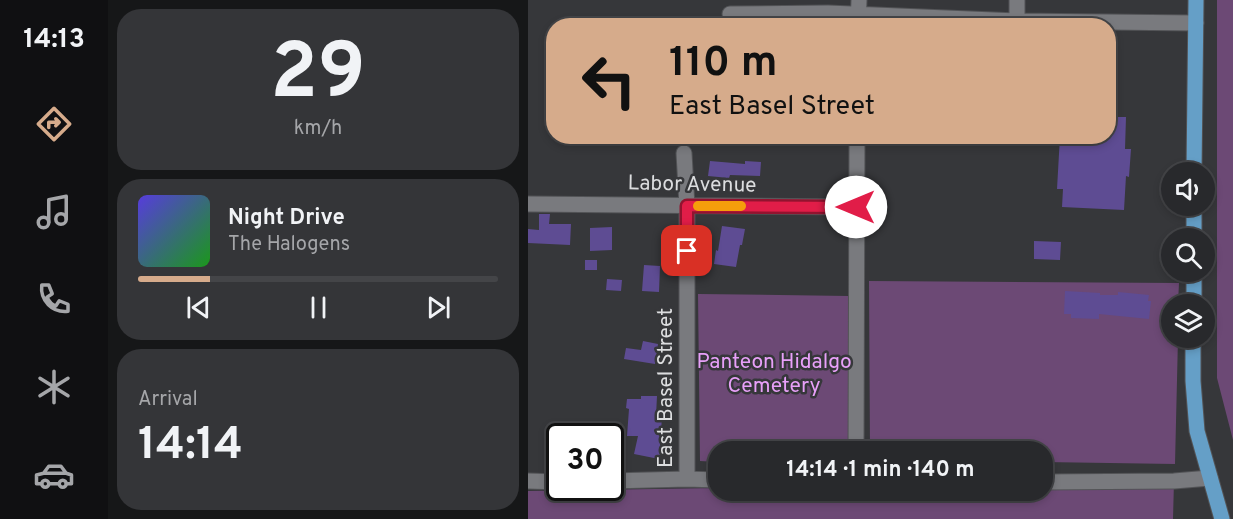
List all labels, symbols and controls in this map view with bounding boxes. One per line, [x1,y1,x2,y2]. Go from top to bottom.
text: 14:13 [23,23,85,57]
text: 29 [270,27,366,126]
text: 110 m [669,38,778,91]
icon: left [570,42,648,120]
text: East Basel Street [669,90,875,124]
icon: directions [33,103,75,145]
text: km/h [294,116,342,142]
map controls [1161,162,1215,348]
button: sound [1161,162,1215,216]
street label: Labor Avenue [627,170,757,200]
position arrow [824,175,888,239]
icon: music [33,191,75,233]
text: Night Drive [228,205,345,232]
pin [661,225,712,276]
button: search [1161,228,1215,282]
text: The Halogens [228,232,350,258]
icon: arrive [670,234,703,267]
icon: phone [33,278,75,320]
icon: previous [182,291,215,324]
icon: pause [302,291,335,324]
icon: next [422,291,455,324]
button: layers [1161,294,1215,348]
street label: East Basel Street [653,308,680,468]
park label: Panteon Hidalgo Cemetery [696,349,852,400]
icon: climate [33,366,75,408]
text: Arrival [138,387,198,413]
text: 14:14 [138,418,243,475]
speed limit sign: 30 [546,423,624,501]
icon: car [33,454,75,496]
text: 14:14 · 1 min · 140 m [786,457,975,484]

